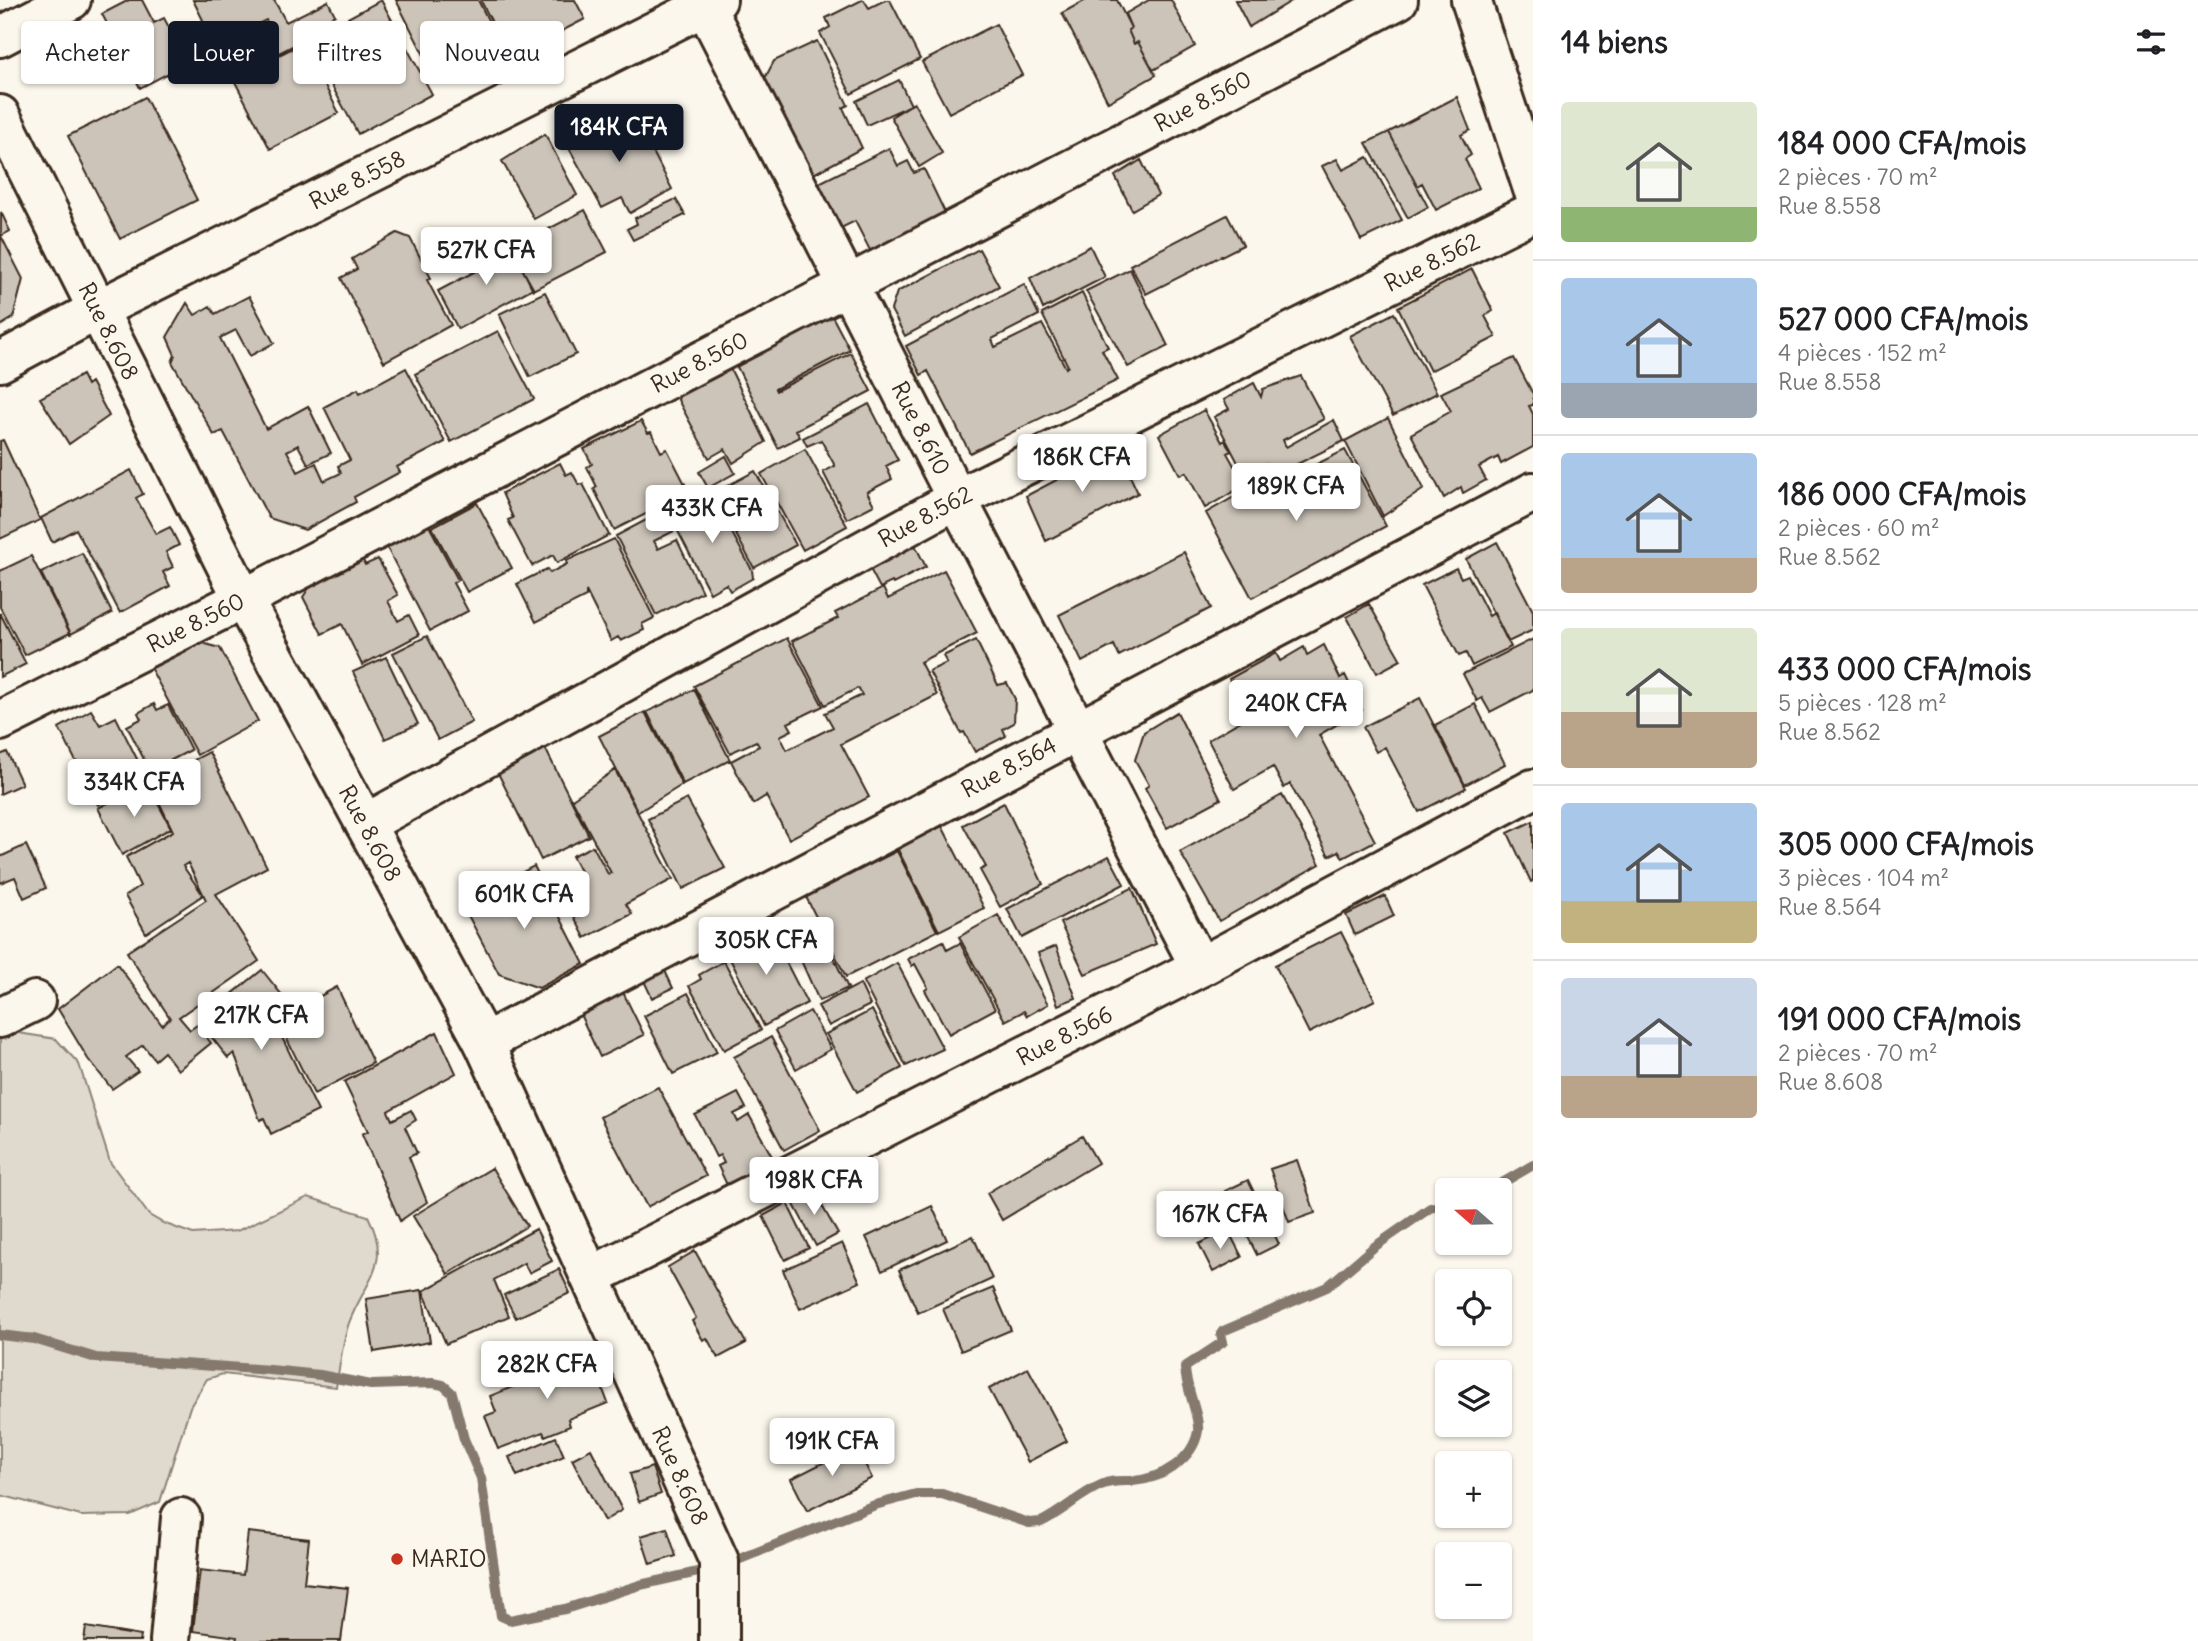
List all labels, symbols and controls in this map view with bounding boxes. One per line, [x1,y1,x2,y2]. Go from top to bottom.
chip: Acheter [21,21,154,84]
chip: Louer [168,21,279,84]
chip: Filtres [293,21,406,84]
chip: Nouveau [420,21,564,84]
text: 14 biens [1561,23,1668,61]
icon: filters [2132,23,2170,61]
street label: Rue 8.560 [1149,64,1256,138]
pin: 184K CFA [547,104,691,164]
text: 184K CFA [570,112,668,141]
text: 184 000 CFA/mois [1778,124,2027,162]
icon: home [1617,130,1701,214]
street label: Rue 8.558 [304,143,410,216]
text: 2 pièces · 70 m² [1778,162,1938,191]
text: Rue 8.558 [1778,191,1881,220]
street label: Rue 8.562 [1379,226,1484,298]
pin: 527K CFA [414,228,558,287]
text: 527K CFA [437,235,535,264]
street label: Rue 8.608 [72,277,146,385]
text: 527 000 CFA/mois [1778,300,2028,338]
icon: home [1617,306,1701,390]
street label: Rue 8.560 [646,325,753,399]
text: 4 pièces · 152 m² [1778,338,1947,367]
text: Rue 8.558 [1778,367,1881,396]
street label: Rue 8.610 [885,376,957,480]
pin: 186K CFA [1010,434,1154,494]
text: 186K CFA [1033,442,1131,471]
pin: 189K CFA [1224,463,1368,523]
text: 189K CFA [1247,471,1345,500]
text: 186 000 CFA/mois [1778,475,2027,513]
street label: Rue 8.562 [873,479,977,554]
icon: home [1617,481,1701,565]
pin: 433K CFA [640,486,784,545]
text: 433K CFA [662,493,762,522]
text: 2 pièces · 60 m² [1778,513,1940,542]
text: Rue 8.562 [1778,542,1881,571]
street label: Rue 8.560 [142,586,249,659]
text: 433 000 CFA/mois [1778,650,2031,688]
icon: home [1617,656,1701,740]
pin: 240K CFA [1224,680,1368,740]
text: 240K CFA [1245,688,1347,717]
text: 5 pièces · 128 m² [1778,688,1947,717]
text: Rue 8.562 [1778,717,1881,746]
street label: Rue 8.564 [956,730,1061,804]
pin: 334K CFA [62,760,206,819]
text: 334K CFA [84,767,184,796]
street label: Rue 8.608 [333,780,408,886]
text: 305 000 CFA/mois [1778,825,2034,863]
icon: home [1617,831,1701,915]
text: 3 pièces · 104 m² [1778,863,1949,892]
pin: 601K CFA [452,872,596,931]
text: 601K CFA [475,879,573,908]
text: Rue 8.564 [1778,892,1881,921]
pin: 305K CFA [694,918,838,977]
text: 305K CFA [715,925,817,954]
pin: 217K CFA [189,992,333,1052]
street label: Rue 8.566 [1012,999,1117,1072]
text: 217K CFA [214,1000,308,1029]
text: 191 000 CFA/mois [1778,1000,2021,1038]
icon: home [1617,1006,1701,1090]
text: 2 pièces · 70 m² [1778,1038,1938,1067]
text: Rue 8.608 [1778,1067,1883,1096]
pin: 198K CFA [742,1158,886,1217]
text: 198K CFA [765,1165,863,1194]
north arrow [1435,1178,1512,1255]
map controls [1435,1178,1512,1619]
pin: 167K CFA [1148,1192,1292,1251]
text: 167K CFA [1172,1199,1268,1228]
button: locate [1435,1269,1512,1346]
pin: 282K CFA [475,1342,619,1401]
text: 282K CFA [497,1349,597,1378]
button: layers [1435,1360,1512,1437]
pin: 191K CFA [760,1418,904,1478]
street label: Rue 8.608 [646,1422,716,1530]
text: 191K CFA [786,1426,878,1455]
button: + [1435,1451,1512,1528]
button: − [1435,1542,1512,1619]
place label: MARIO [411,1544,487,1573]
marker: MARIO [389,1551,405,1567]

